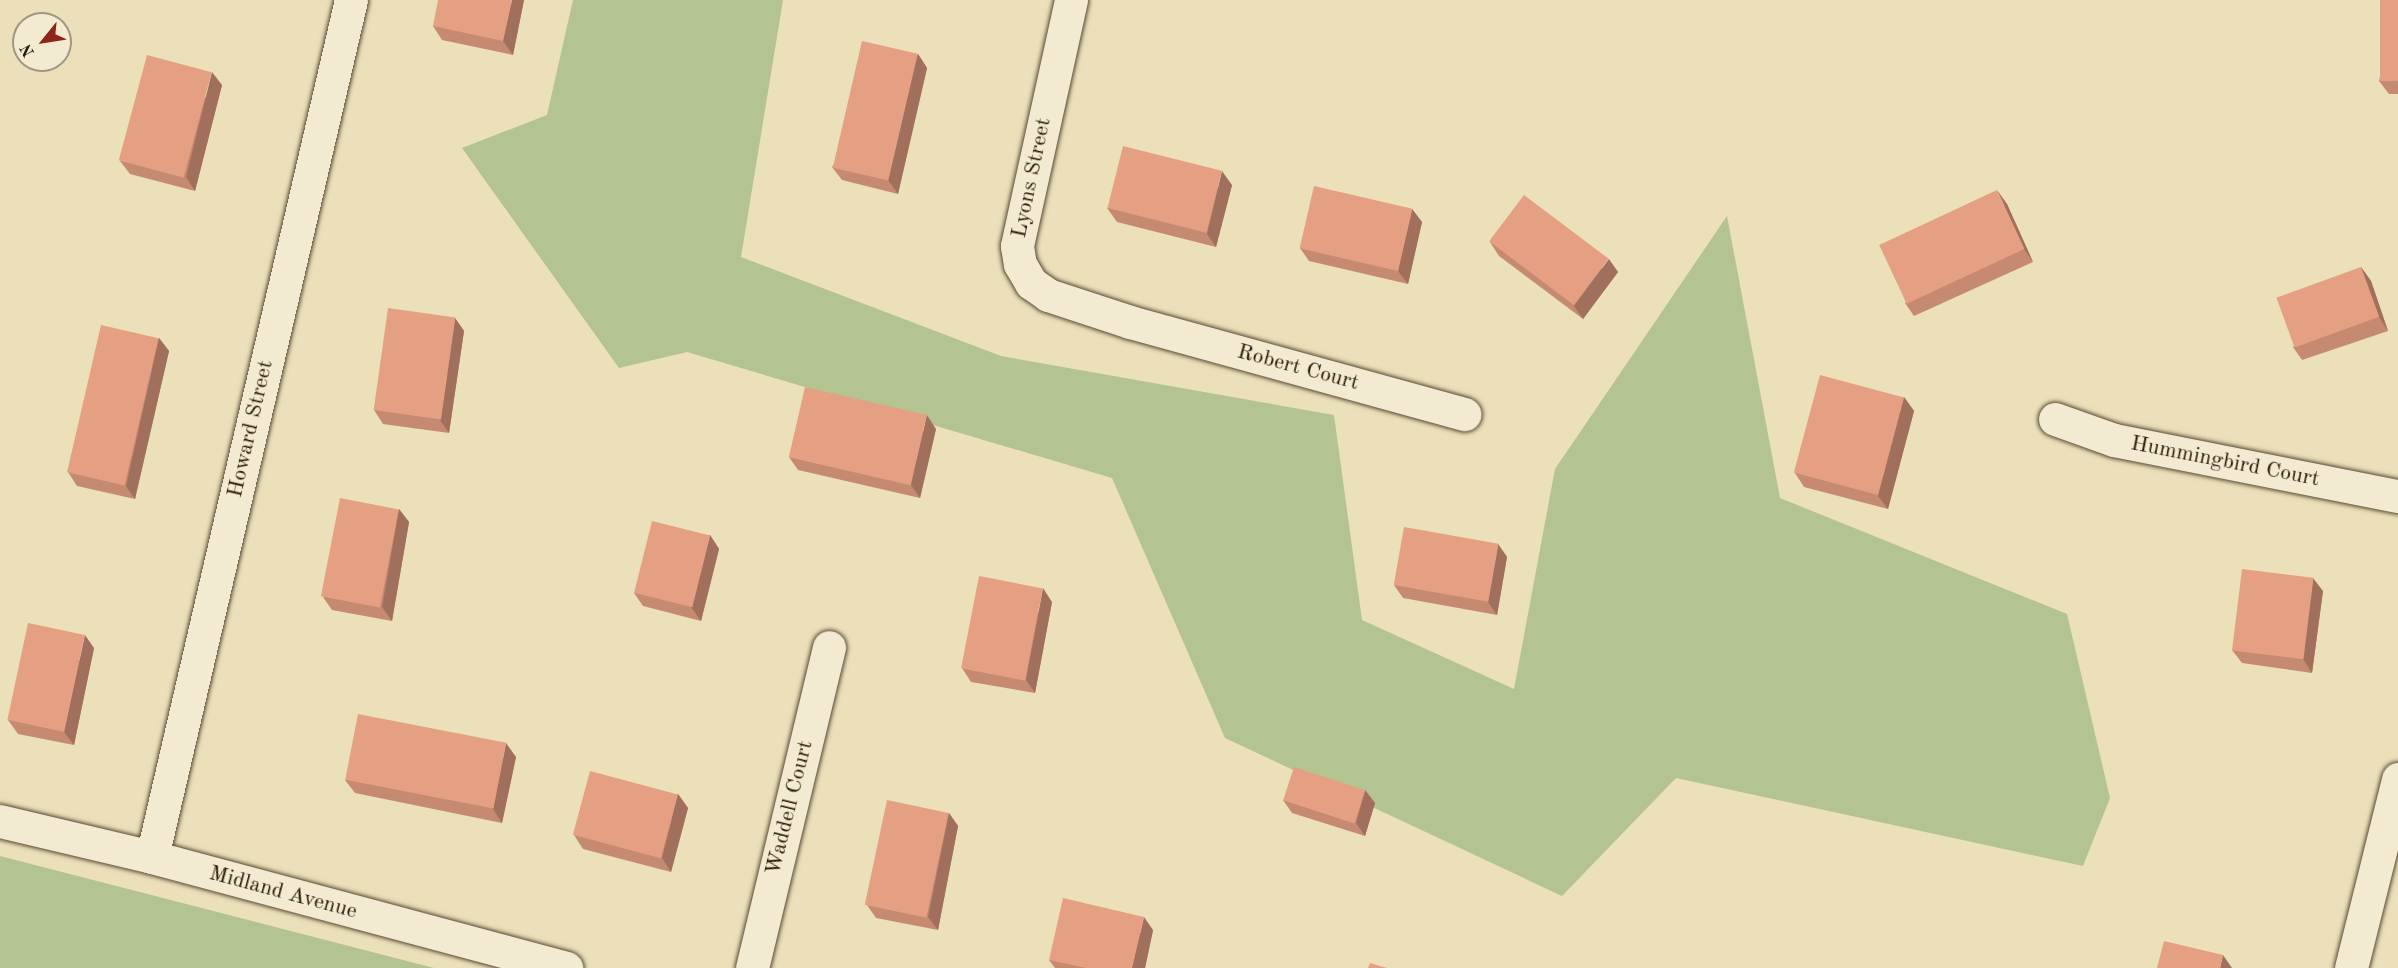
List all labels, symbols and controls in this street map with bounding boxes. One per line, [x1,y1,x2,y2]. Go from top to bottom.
north arrow [12,12,72,72]
text: N [18,41,38,59]
street label: Lyons Street [1006,116,1058,240]
street label: Robert Court [1234,339,1362,397]
street label: Howard Street [222,358,280,500]
street label: Hummingbird Court [2128,431,2322,493]
street label: Waddell Court [761,738,819,878]
street label: Midland Avenue [206,861,360,925]

